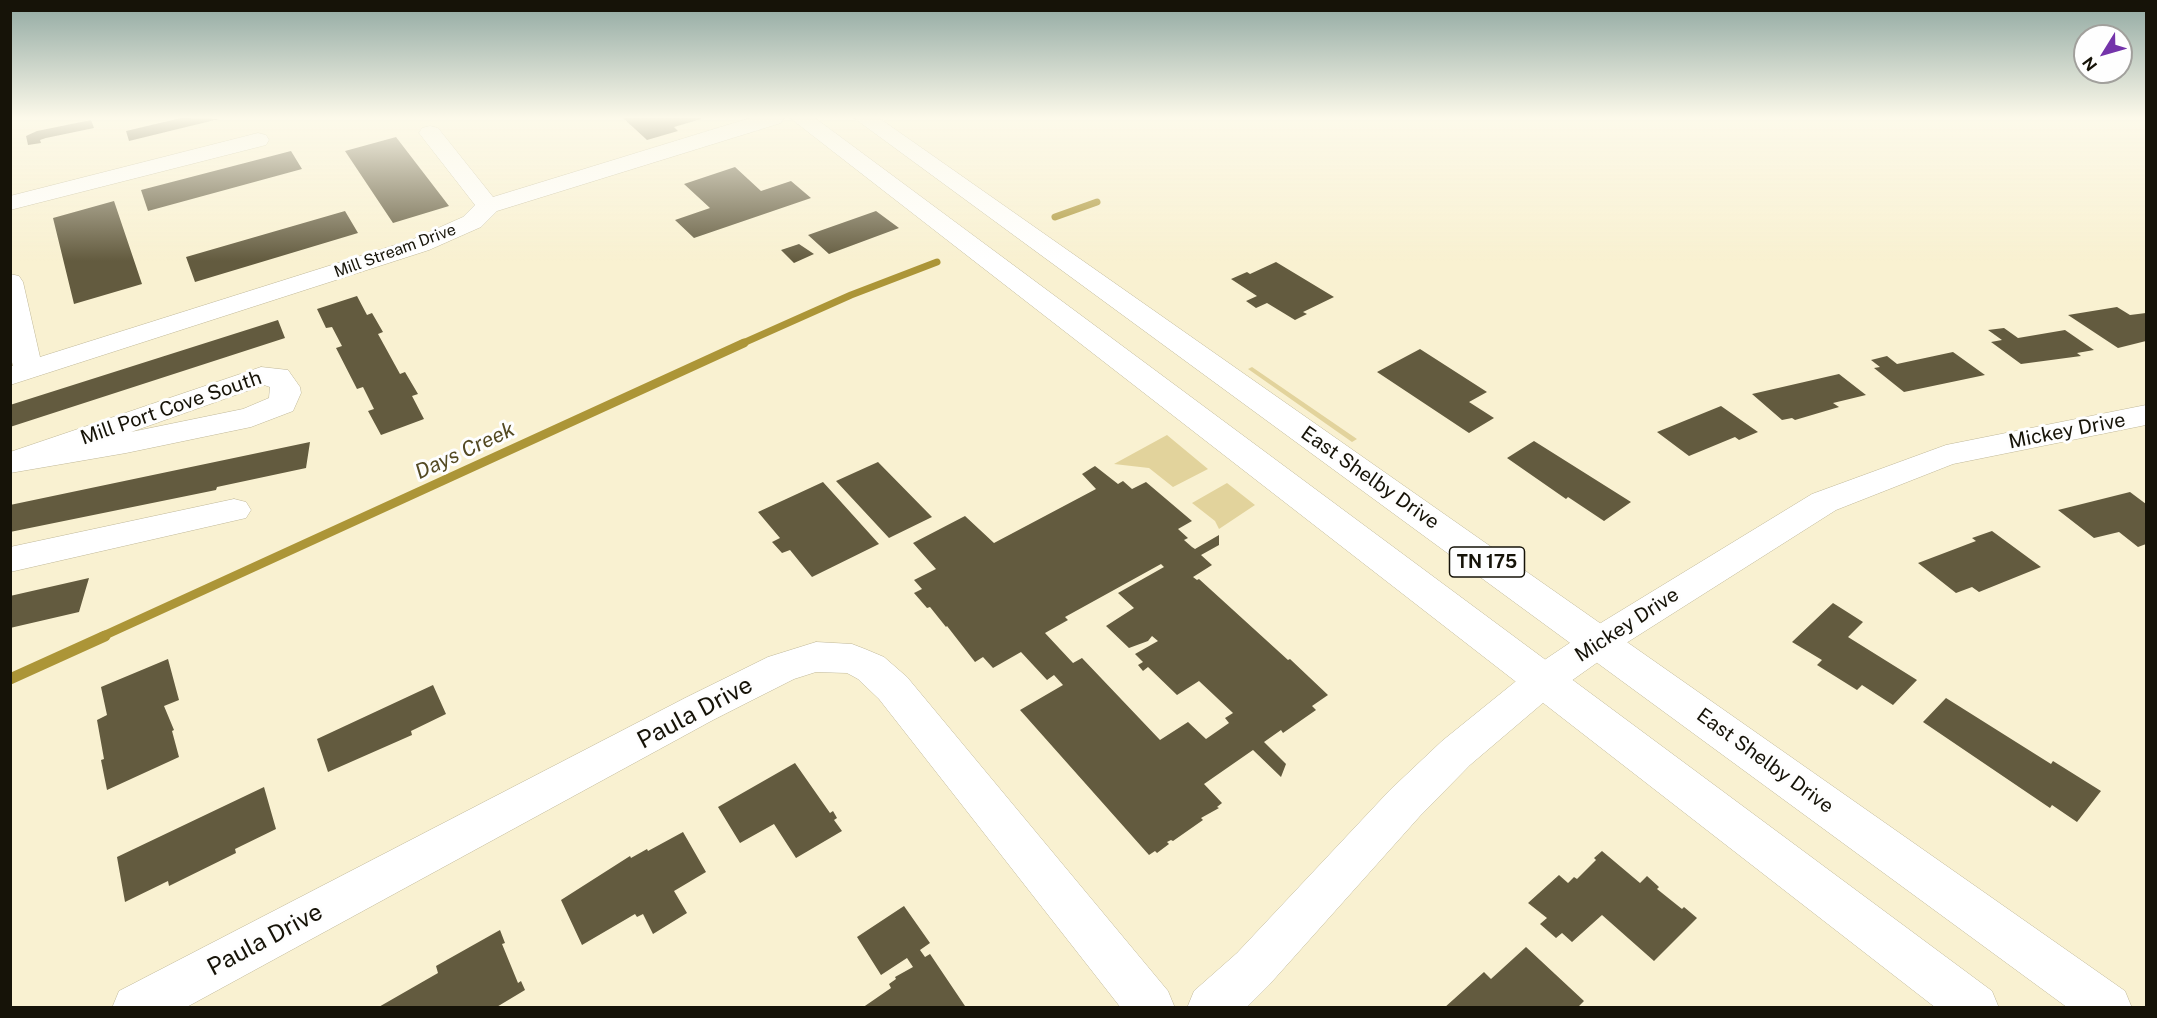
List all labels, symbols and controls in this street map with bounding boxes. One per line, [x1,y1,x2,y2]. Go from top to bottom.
north arrow [2073,24,2133,84]
text: N [2078,53,2101,75]
street label: Mill Stream Drive [332,220,458,282]
street label: Mill Port Cove South [77,366,265,450]
street label: Mickey Drive [2006,408,2128,454]
water label: Days Creek [411,417,519,485]
street label: East Shelby Drive [1296,421,1444,535]
road number: TN 175 [1450,547,1524,577]
street label: Mickey Drive [1571,583,1683,667]
street label: Paula Drive [633,671,757,755]
street label: East Shelby Drive [1692,703,1838,819]
street label: Paula Drive [203,898,327,982]

